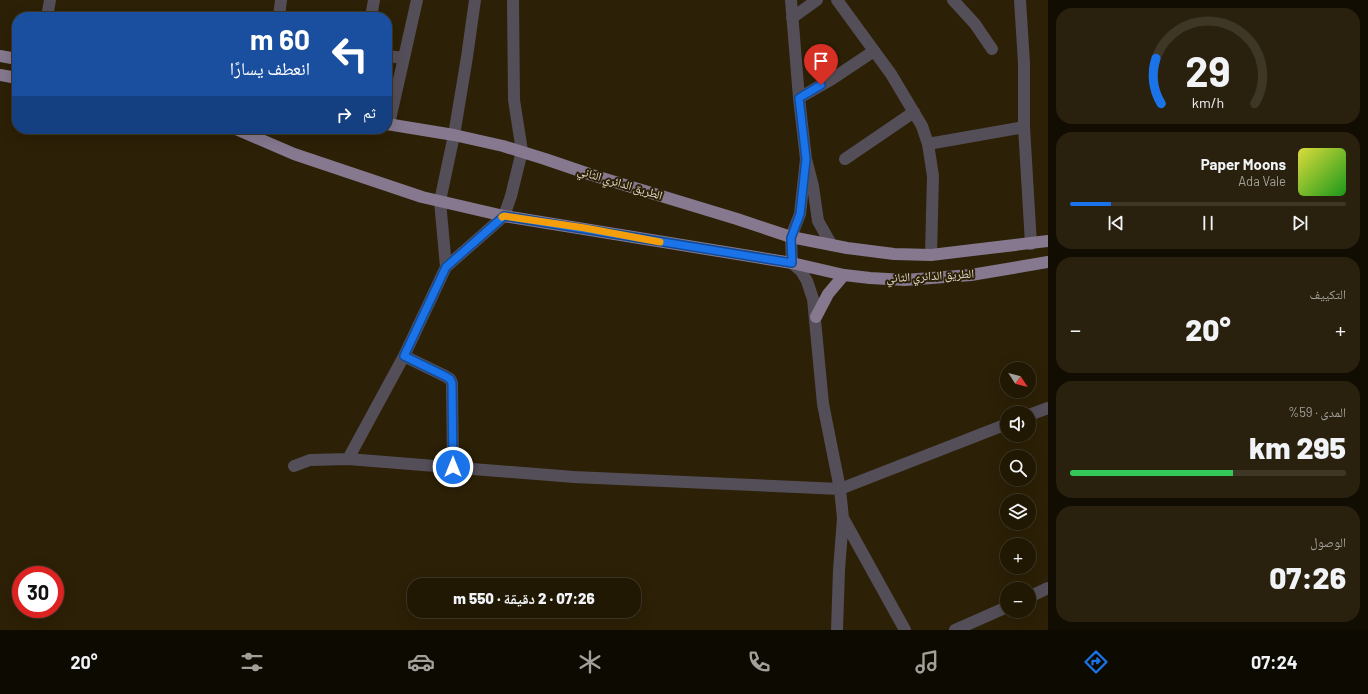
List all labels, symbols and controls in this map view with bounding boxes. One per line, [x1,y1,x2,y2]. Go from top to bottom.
text: 60 m [250,22,310,56]
icon: left [324,28,376,80]
pin [804,44,838,85]
text: 29 [1185,45,1231,95]
icon: arrive [810,50,832,72]
text: انعطف يسارًا [230,57,310,79]
text: km/h [1192,94,1224,111]
text: ثم [363,103,376,121]
icon: right [333,104,355,126]
text: Paper Moons [1201,155,1286,173]
street label: الطريق الدائري الثاني [575,162,665,206]
text: Ada Vale [1238,173,1286,189]
icon: previous [1105,212,1127,234]
icon: pause [1197,212,1219,234]
icon: next [1289,212,1311,234]
street label: الطريق الدائري الثاني [886,266,975,288]
text: التكييف [1310,286,1346,302]
text: 20° [1185,311,1231,347]
text: − [1070,316,1081,342]
text: + [1335,316,1346,342]
north arrow [1000,362,1036,398]
map controls [1000,362,1036,618]
text: المدى · 59% [1288,404,1346,420]
button: sound [1000,406,1036,442]
text: 295 km [1249,429,1346,465]
position arrow [432,446,474,488]
button: search [1000,450,1036,486]
button: layers [1000,494,1036,530]
text: الوصول [1310,534,1346,550]
button: + [1000,538,1036,574]
text: 07:26 [1269,559,1346,595]
speed limit sign: 30 [12,566,64,618]
button: − [1000,582,1036,618]
text: 07:26 · 2 دقيقة · 550 m [453,589,595,607]
icon: filters [238,648,266,676]
icon: car [407,648,435,676]
icon: climate [576,648,604,676]
icon: phone [745,648,773,676]
icon: music [913,648,941,676]
icon: directions [1082,648,1110,676]
text: 20° [70,651,98,673]
text: 07:24 [1251,651,1298,673]

